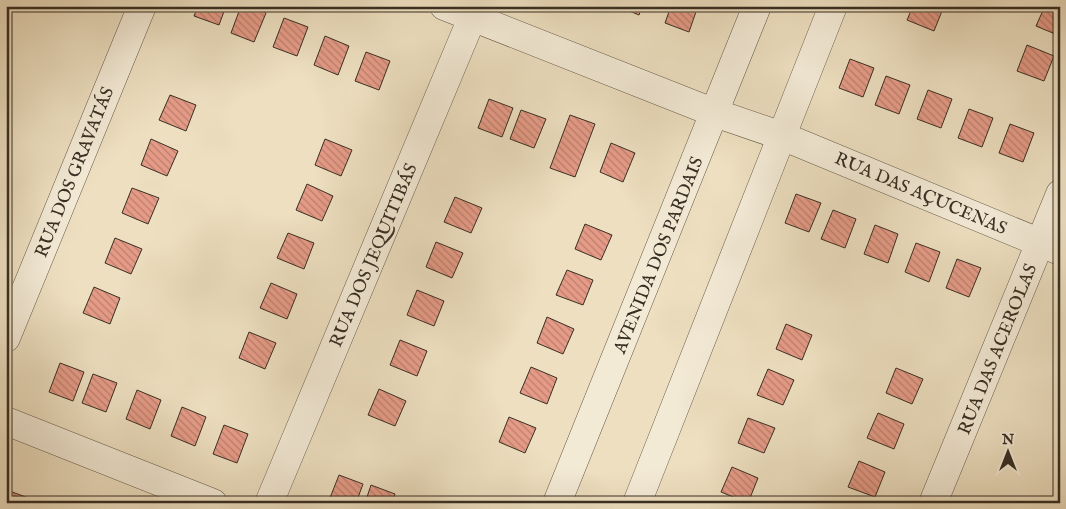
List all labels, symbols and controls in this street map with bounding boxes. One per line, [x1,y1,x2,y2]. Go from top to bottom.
street label: RUA DOS GRAVATÁS [29,83,120,261]
street label: RUA DAS AÇUCENAS [831,148,1010,241]
street label: AVENIDA DOS PARDAIS [609,154,709,358]
street label: RUA DOS JEQUITIBÁS [323,159,424,351]
street label: RUA DAS ACEROLAS [954,261,1043,438]
north arrow [984,426,1034,476]
text: N [1001,431,1014,449]

